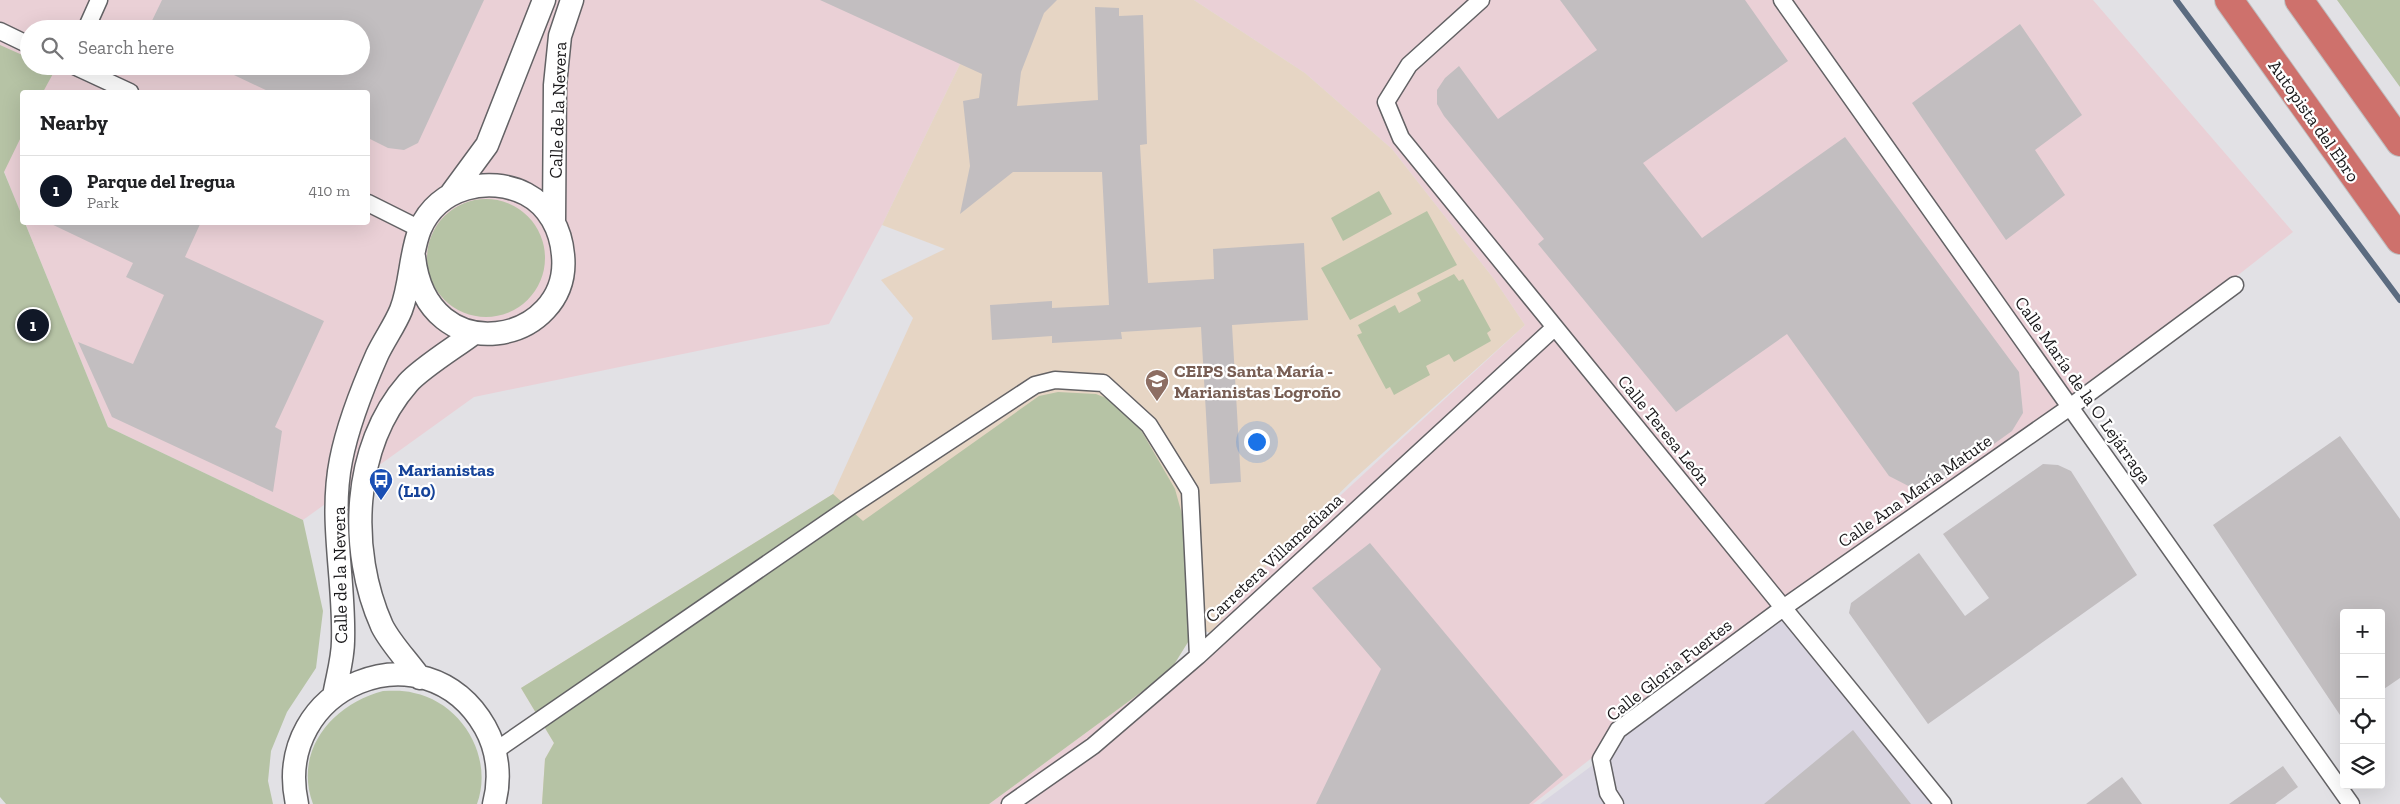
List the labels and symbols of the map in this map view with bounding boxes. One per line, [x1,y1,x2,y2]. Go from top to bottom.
street label: Calle de la Nevera [545,41,571,179]
street label: Autopista del Ebro [2264,56,2364,186]
street label: Calle María de la O Lejárraga [2010,292,2156,488]
pin: 1 [17,306,49,344]
place label: CEIPS Santa María - Marianistas Logroño [1174,360,1342,403]
school or university icon: CEIPS Santa María - Marianistas Logroño [1144,368,1170,402]
street label: Calle Teresa León [1613,371,1715,490]
your location [1244,429,1270,455]
street label: Calle Ana María Matute [1834,430,1996,552]
place label: Marianistas (L10) [398,459,494,502]
bus stop icon: Marianistas (L10) [368,467,394,501]
street label: Carretera Villamediana [1201,488,1348,627]
street label: Calle de la Nevera [328,506,352,644]
street label: Calle Gloria Fuertes [1602,614,1736,726]

